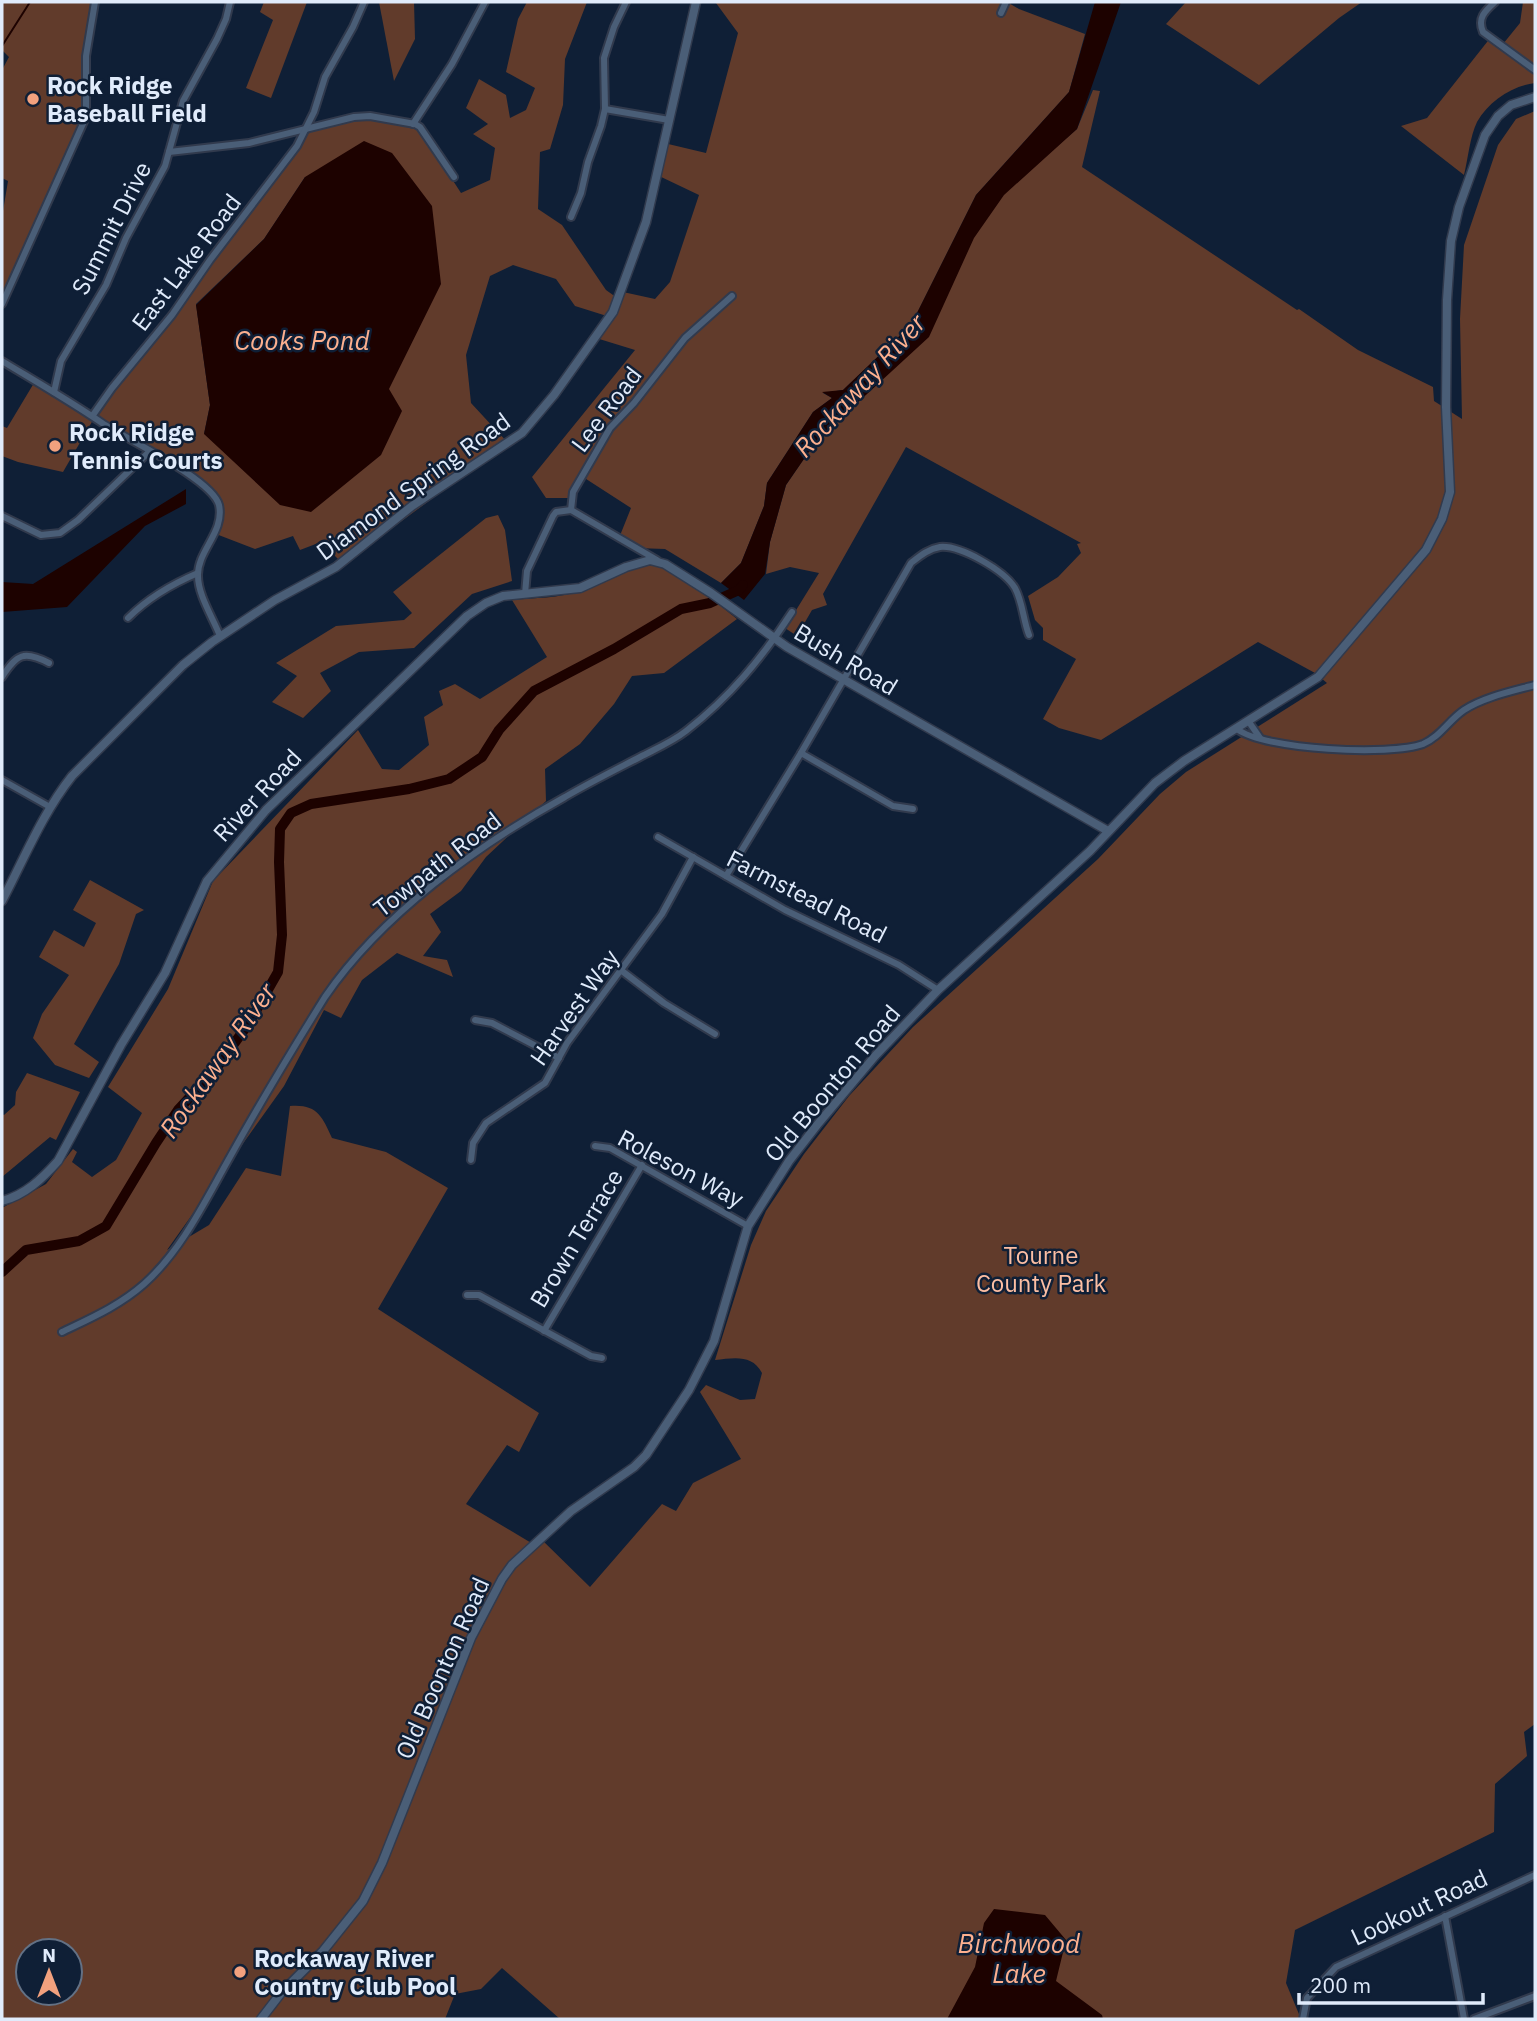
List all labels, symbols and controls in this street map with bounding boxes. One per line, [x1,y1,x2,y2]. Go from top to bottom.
place label: Rock Ridge Baseball Field [47,69,207,129]
marker: Rock Ridge Baseball Field [25,91,41,107]
street label: Summit Drive [64,156,158,300]
street label: East Lake Road [124,187,248,337]
water label: Rockaway River [786,305,933,464]
water label: Cooks Pond [234,323,370,357]
street label: Lee Road [563,360,649,458]
street label: Diamond Spring Road [310,405,516,567]
place label: Rock Ridge Tennis Courts [69,416,223,476]
marker: Rock Ridge Tennis Courts [47,438,63,454]
street label: Bush Road [788,616,904,702]
street label: River Road [206,742,308,848]
street label: Towpath Road [367,804,507,924]
street label: Farmstead Road [721,842,893,950]
street label: Harvest Way [522,942,626,1071]
water label: Rockaway River [151,975,284,1144]
street label: Old Boonton Road [757,998,907,1168]
street label: Roleson Way [612,1121,750,1215]
street label: Brown Terrace [522,1163,630,1313]
park label: Tourne County Park [976,1239,1106,1299]
street label: Old Boonton Road [388,1572,496,1764]
street label: Lookout Road [1346,1861,1492,1953]
water label: Birchwood Lake [958,1926,1081,1990]
north arrow [14,1937,84,2007]
place label: Rockaway River Country Club Pool [254,1942,456,2002]
text: N [42,1943,56,1967]
scale bar [1299,1962,1483,2006]
marker: Rockaway River Country Club Pool [232,1964,248,1980]
text: 200 m [1310,1971,1371,1999]

